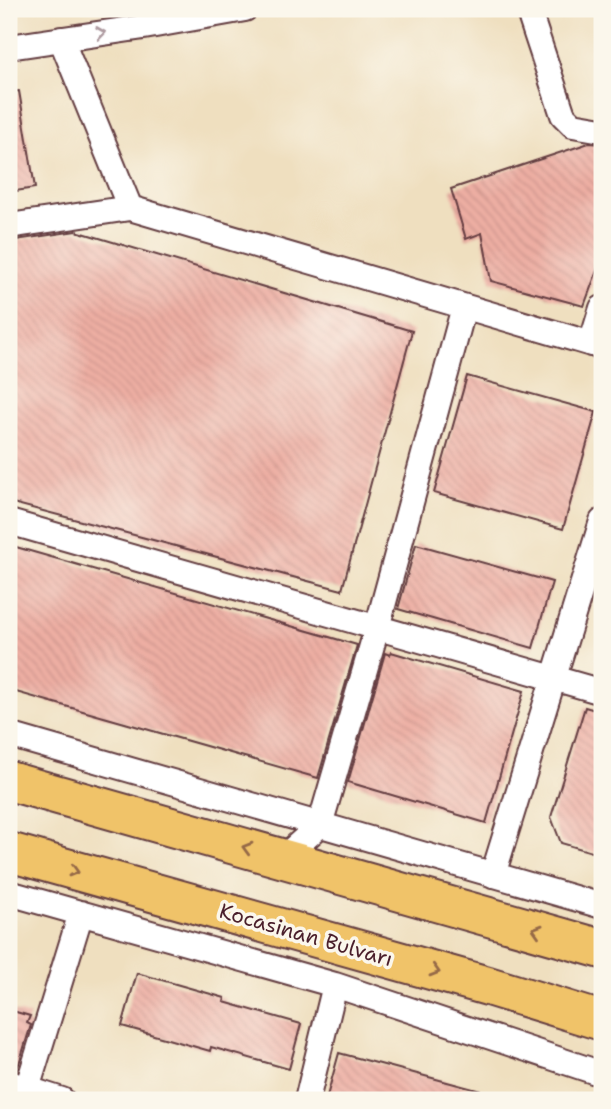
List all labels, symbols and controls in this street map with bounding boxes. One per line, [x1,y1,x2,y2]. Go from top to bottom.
one-way arrow [95,26,106,41]
one-way arrow [241,842,253,856]
one-way arrow [68,862,80,877]
street label: Kocasinan Bulvarı [216,897,396,973]
one-way arrow [531,923,543,938]
one-way arrow [429,963,441,978]

